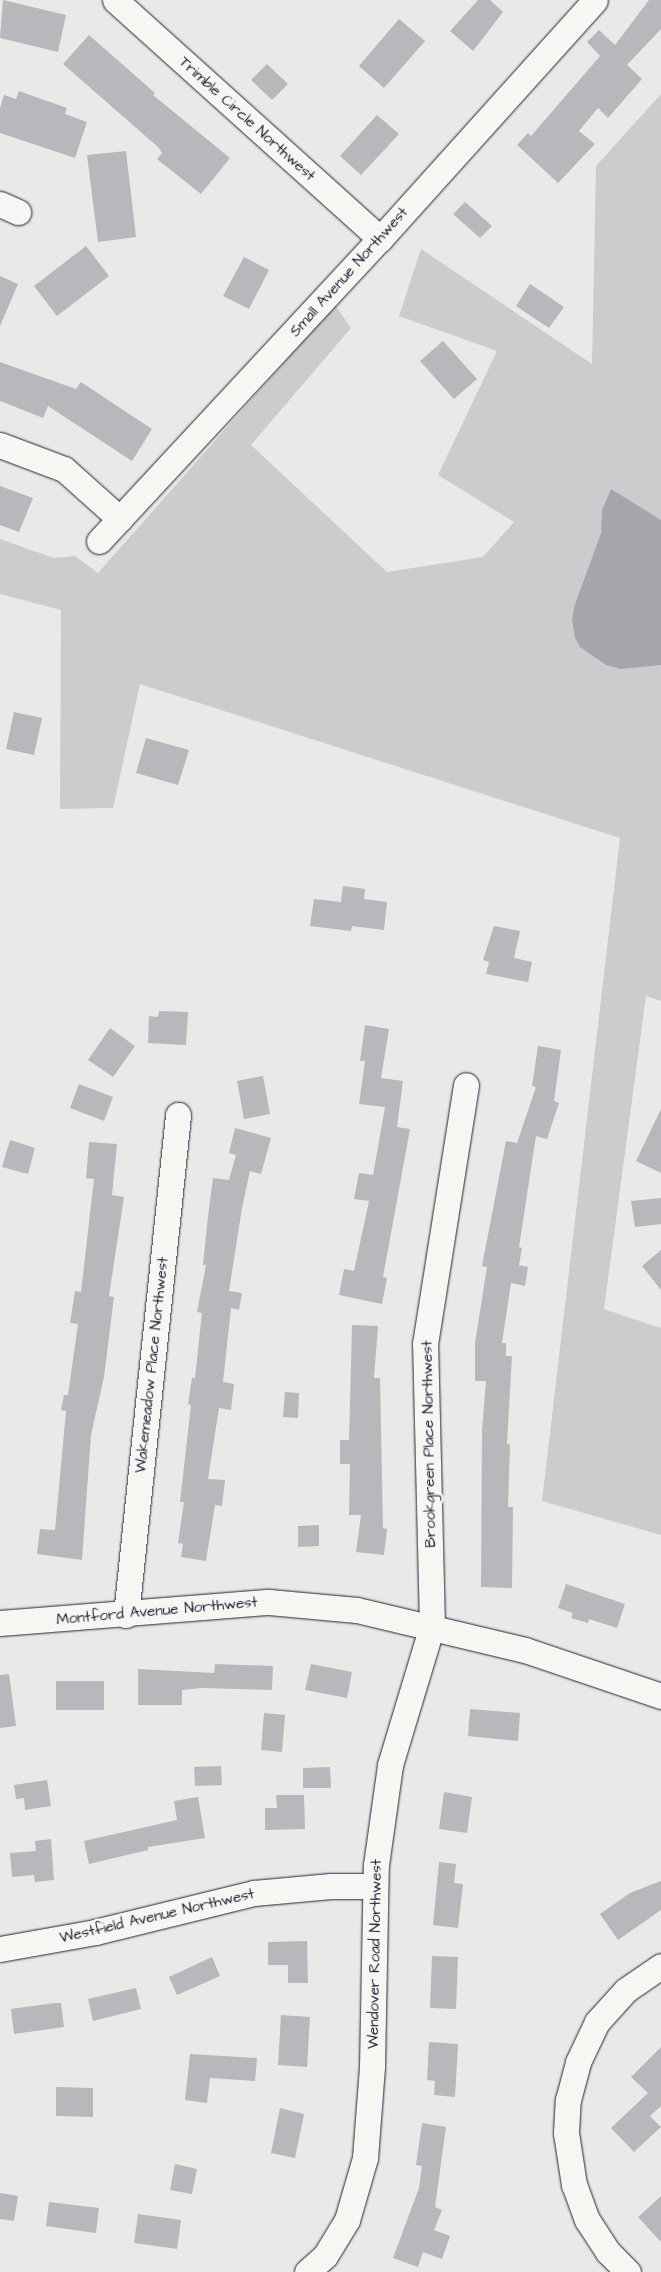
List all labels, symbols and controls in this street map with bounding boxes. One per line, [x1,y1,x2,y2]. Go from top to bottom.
street label: Trimble Circle Northwest [175,53,319,185]
street label: Small Avenue Northwest [286,204,412,340]
street label: Wakemeadow Place Northwest [132,1256,172,1474]
street label: Brookgreen Place Northwest [418,1340,440,1548]
street label: Montford Avenue Northwest [56,1593,258,1629]
street label: Wendover Road Northwest [364,1859,386,2049]
street label: Westfield Avenue Northwest [58,1885,256,1947]

